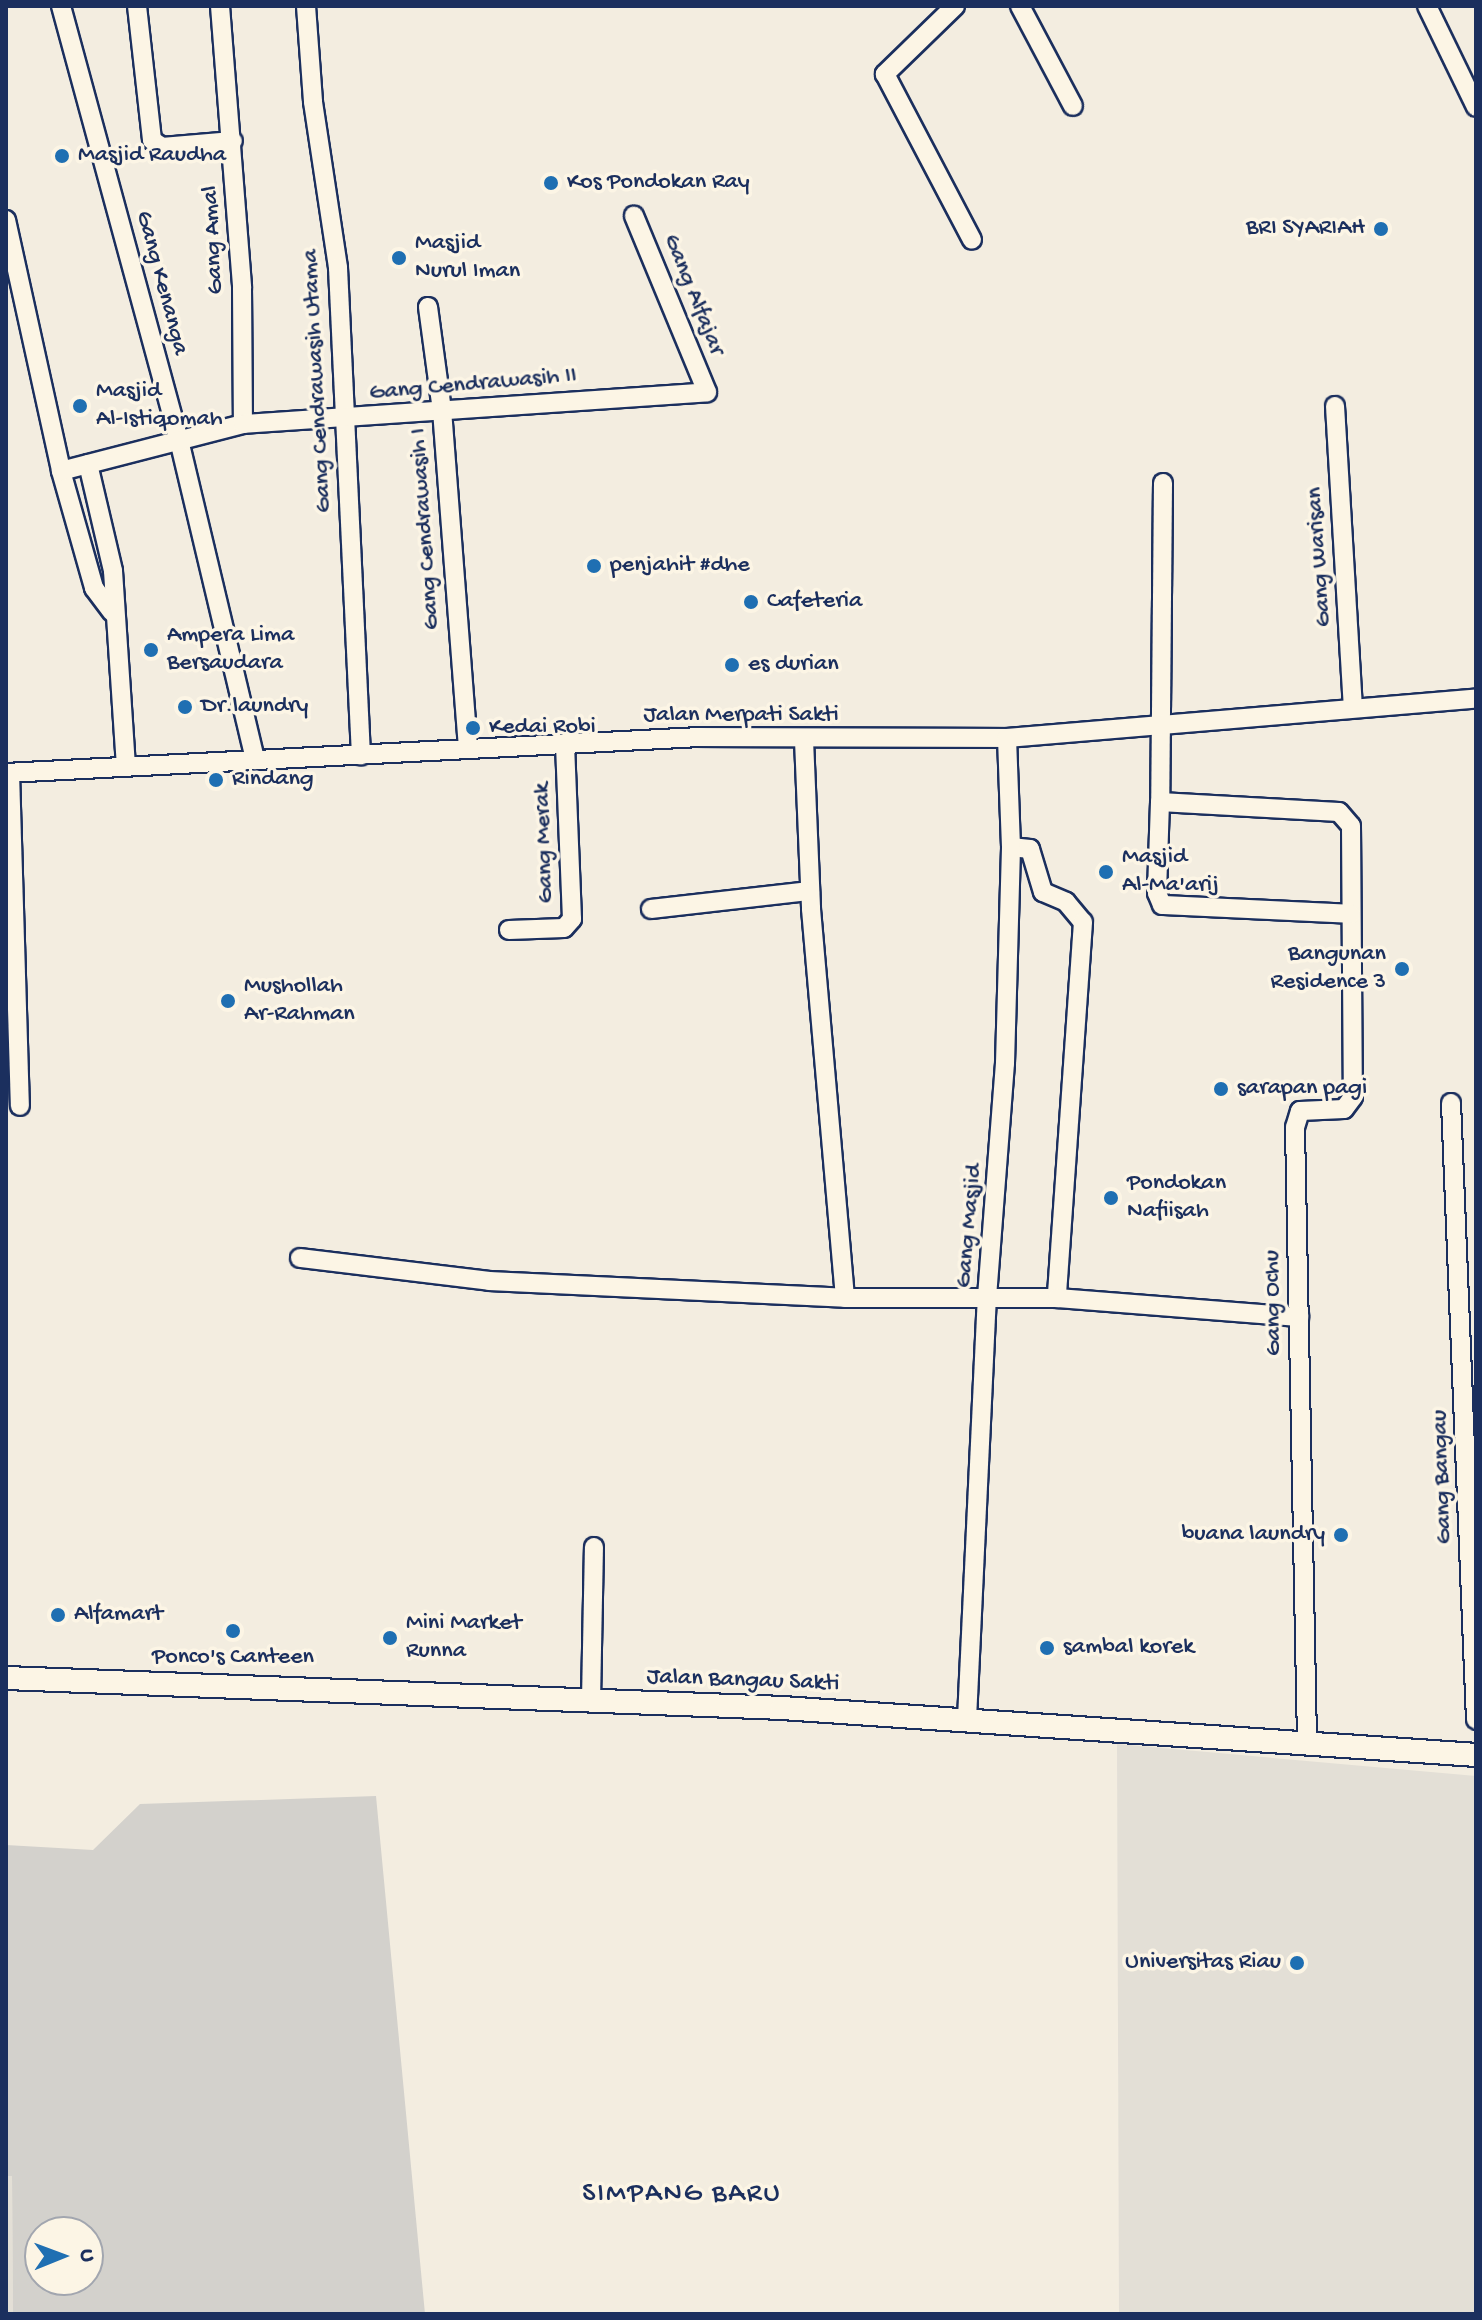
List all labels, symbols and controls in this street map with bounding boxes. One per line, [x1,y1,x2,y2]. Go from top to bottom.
place label: Masjid Raudha [78,142,226,170]
marker: Masjid Raudha [53,147,71,165]
place label: Kos Pondokan Ray [567,169,750,197]
marker: Kos Pondokan Ray [542,174,560,192]
street label: Gang Amal [197,185,231,295]
street label: Gang Kenanga [128,208,194,358]
place label: BRI SYARIAH [1246,215,1365,243]
marker: BRI SYARIAH [1372,220,1390,238]
place label: Masjid Nurul Iman [415,230,520,286]
street label: Gang Alfajar [656,230,730,360]
street label: Gang Cendrawasih Utama [297,249,339,513]
marker: Masjid Nurul Iman [390,249,408,267]
street label: Gang Cendrawasih II [368,362,578,408]
place label: Masjid Al-Istiqomah [96,378,223,434]
marker: Masjid Al-Istiqomah [71,397,89,415]
street label: Gang Cendrawasih I [405,427,447,631]
street label: Gang Warisan [1301,486,1339,628]
place label: penjahit #dhe [610,552,750,580]
marker: penjahit #dhe [585,557,603,575]
place label: Cafeteria [767,588,862,616]
marker: Cafeteria [742,593,760,611]
place label: Ampera Lima Bersaudara [167,622,294,678]
marker: Ampera Lima Bersaudara [142,641,160,659]
place label: es durian [748,651,839,679]
marker: es durian [723,656,741,674]
place label: Dr.laundry [201,693,308,721]
marker: Dr.laundry [176,698,194,716]
street label: Jalan Merpati Sakti [643,702,839,730]
place label: Kedai Robi [489,714,596,742]
marker: Kedai Robi [464,719,482,737]
place label: Rindang [232,766,314,794]
marker: Rindang [207,771,225,789]
street label: Gang Merak [529,782,561,904]
place label: Masjid Al-Ma'arij [1122,844,1219,900]
marker: Masjid Al-Ma'arij [1097,863,1115,881]
place label: Bangunan Residence 3 [1270,941,1386,997]
marker: Bangunan Residence 3 [1393,960,1411,978]
place label: Mushollah Ar-Rahman [244,973,355,1029]
marker: Mushollah Ar-Rahman [219,992,237,1010]
place label: sarapan pagi [1237,1075,1367,1103]
marker: sarapan pagi [1212,1080,1230,1098]
street label: Gang Masjid [950,1163,990,1289]
place label: Pondokan Nafiisah [1127,1170,1226,1226]
marker: Pondokan Nafiisah [1102,1189,1120,1207]
street label: Gang Ochu [1259,1250,1289,1356]
street label: Gang Bangau [1426,1409,1460,1545]
place label: buana laundry [1182,1521,1325,1549]
marker: buana laundry [1332,1526,1350,1544]
place label: Alfamart [74,1601,163,1629]
marker: Alfamart [49,1606,67,1624]
place label: Mini Market Runna [406,1610,522,1666]
marker: Ponco's Canteen [224,1622,242,1640]
marker: Mini Market Runna [381,1629,399,1647]
place label: sambal korek [1063,1634,1194,1662]
marker: sambal korek [1038,1639,1056,1657]
place label: Ponco's Canteen [152,1644,314,1672]
street label: Jalan Bangau Sakti [646,1663,840,1699]
place label: Universitas Riau [1125,1949,1281,1977]
marker: Universitas Riau [1288,1954,1306,1972]
district label: SIMPANG BARU [582,2178,782,2212]
north arrow [24,2216,104,2296]
text: U [73,2249,99,2262]

